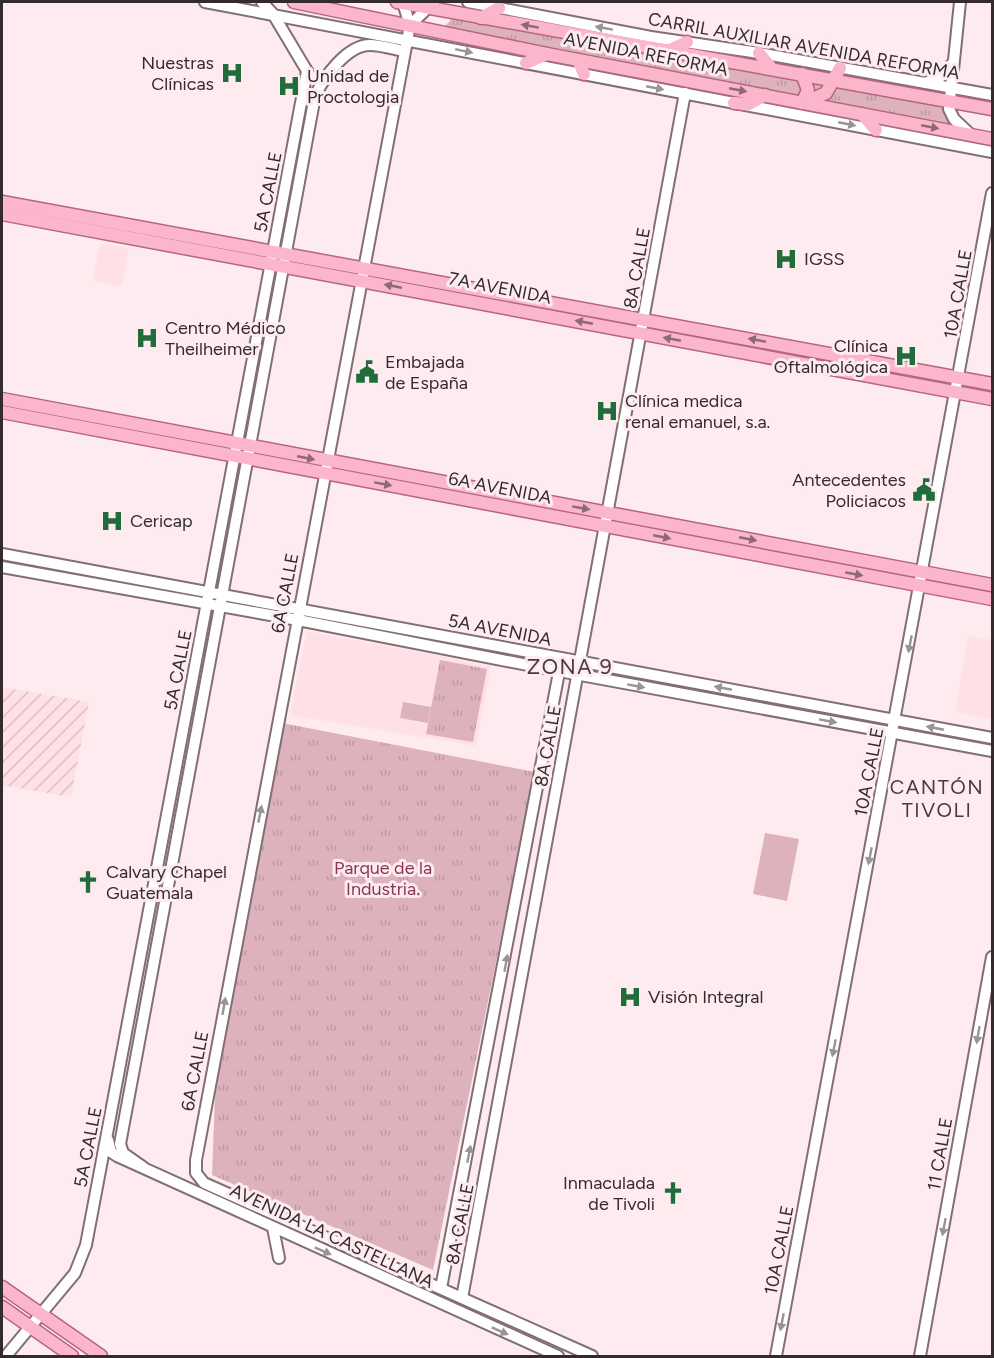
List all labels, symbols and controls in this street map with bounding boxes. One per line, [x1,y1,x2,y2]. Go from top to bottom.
street label: CARRIL AUXILIAR AVENIDA REFORMA [646,8,962,84]
one-way arrow [520,22,539,31]
one-way arrow [594,23,613,32]
street label: AVENIDA REFORMA [562,27,730,81]
one-way arrow [455,47,474,56]
place label: Nuestras Clínicas [141,52,214,95]
hospital icon: Nuestras Clínicas [219,60,245,86]
place label: Unidad de Proctologia [307,65,399,108]
hospital icon: Unidad de Proctologia [276,73,302,99]
one-way arrow [646,84,665,93]
one-way arrow [729,86,748,95]
one-way arrow [838,120,857,129]
one-way arrow [920,123,939,132]
street label: 5A CALLE [249,150,287,234]
street label: 8A CALLE [619,226,655,310]
hospital icon: IGSS [773,246,799,272]
place label: IGSS [804,248,845,270]
street label: 10A CALLE [939,248,977,340]
street label: 7A AVENIDA [447,267,553,309]
one-way arrow [383,281,402,290]
place label: Centro Médico Theilheimer [165,317,286,360]
one-way arrow [575,317,594,326]
hospital icon: Centro Médico Theilheimer [134,325,160,351]
one-way arrow [663,334,682,343]
one-way arrow [748,335,767,344]
place label: Clínica Oftalmológica [774,335,888,378]
hospital icon: Clínica Oftalmológica [893,343,919,369]
place label: Embajada de España [385,351,468,394]
public building icon: Embajada de España [354,359,380,385]
place label: Clínica medica renal emanuel, s.a. [625,390,770,433]
hospital icon: Clínica medica renal emanuel, s.a. [594,398,620,424]
one-way arrow [297,454,316,463]
street label: 6A AVENIDA [446,467,554,509]
place label: Antecedentes Policiacos [792,469,906,512]
public building icon: Antecedentes Policiacos [911,477,937,503]
one-way arrow [373,480,392,489]
one-way arrow [572,504,591,513]
hospital icon: Cericap [99,508,125,534]
place label: Cericap [130,510,193,532]
one-way arrow [653,533,672,542]
one-way arrow [738,535,757,544]
street label: 6A CALLE [266,551,304,635]
one-way arrow [845,570,864,579]
street label: 5A AVENIDA [446,609,554,651]
street label: 5A CALLE [159,628,197,712]
one-way arrow [905,635,914,654]
district label: ZONA 9 [527,654,613,679]
one-way arrow [626,681,645,690]
one-way arrow [713,683,732,692]
street label: 8A CALLE [530,704,566,788]
one-way arrow [818,717,837,726]
one-way arrow [925,723,944,732]
street label: 10A CALLE [850,726,888,818]
district label: CANTÓN TIVOLI [890,775,984,822]
one-way arrow [256,805,265,824]
one-way arrow [865,847,874,866]
park label: Parque de la Industria. [334,857,432,900]
place label: Calvary Chapel Guatemala [106,861,227,904]
church icon: Calvary Chapel Guatemala [75,869,101,895]
one-way arrow [501,953,510,972]
hospital icon: Visión Integral [617,984,643,1010]
place label: Visión Integral [648,986,763,1008]
one-way arrow [220,997,229,1016]
one-way arrow [974,1026,983,1045]
street label: 6A CALLE [176,1029,214,1113]
one-way arrow [829,1039,838,1058]
street label: 5A CALLE [69,1105,107,1189]
street label: 11 CALLE [923,1116,957,1192]
one-way arrow [465,1144,474,1163]
place label: Inmaculada de Tivoli [563,1172,655,1215]
street label: AVENIDA LA CASTELLANA [227,1179,437,1293]
church icon: Inmaculada de Tivoli [660,1180,686,1206]
street label: 8A CALLE [441,1182,479,1266]
street label: 10A CALLE [760,1204,798,1296]
one-way arrow [939,1218,948,1237]
one-way arrow [314,1246,332,1256]
one-way arrow [777,1313,786,1332]
one-way arrow [492,1326,510,1336]

